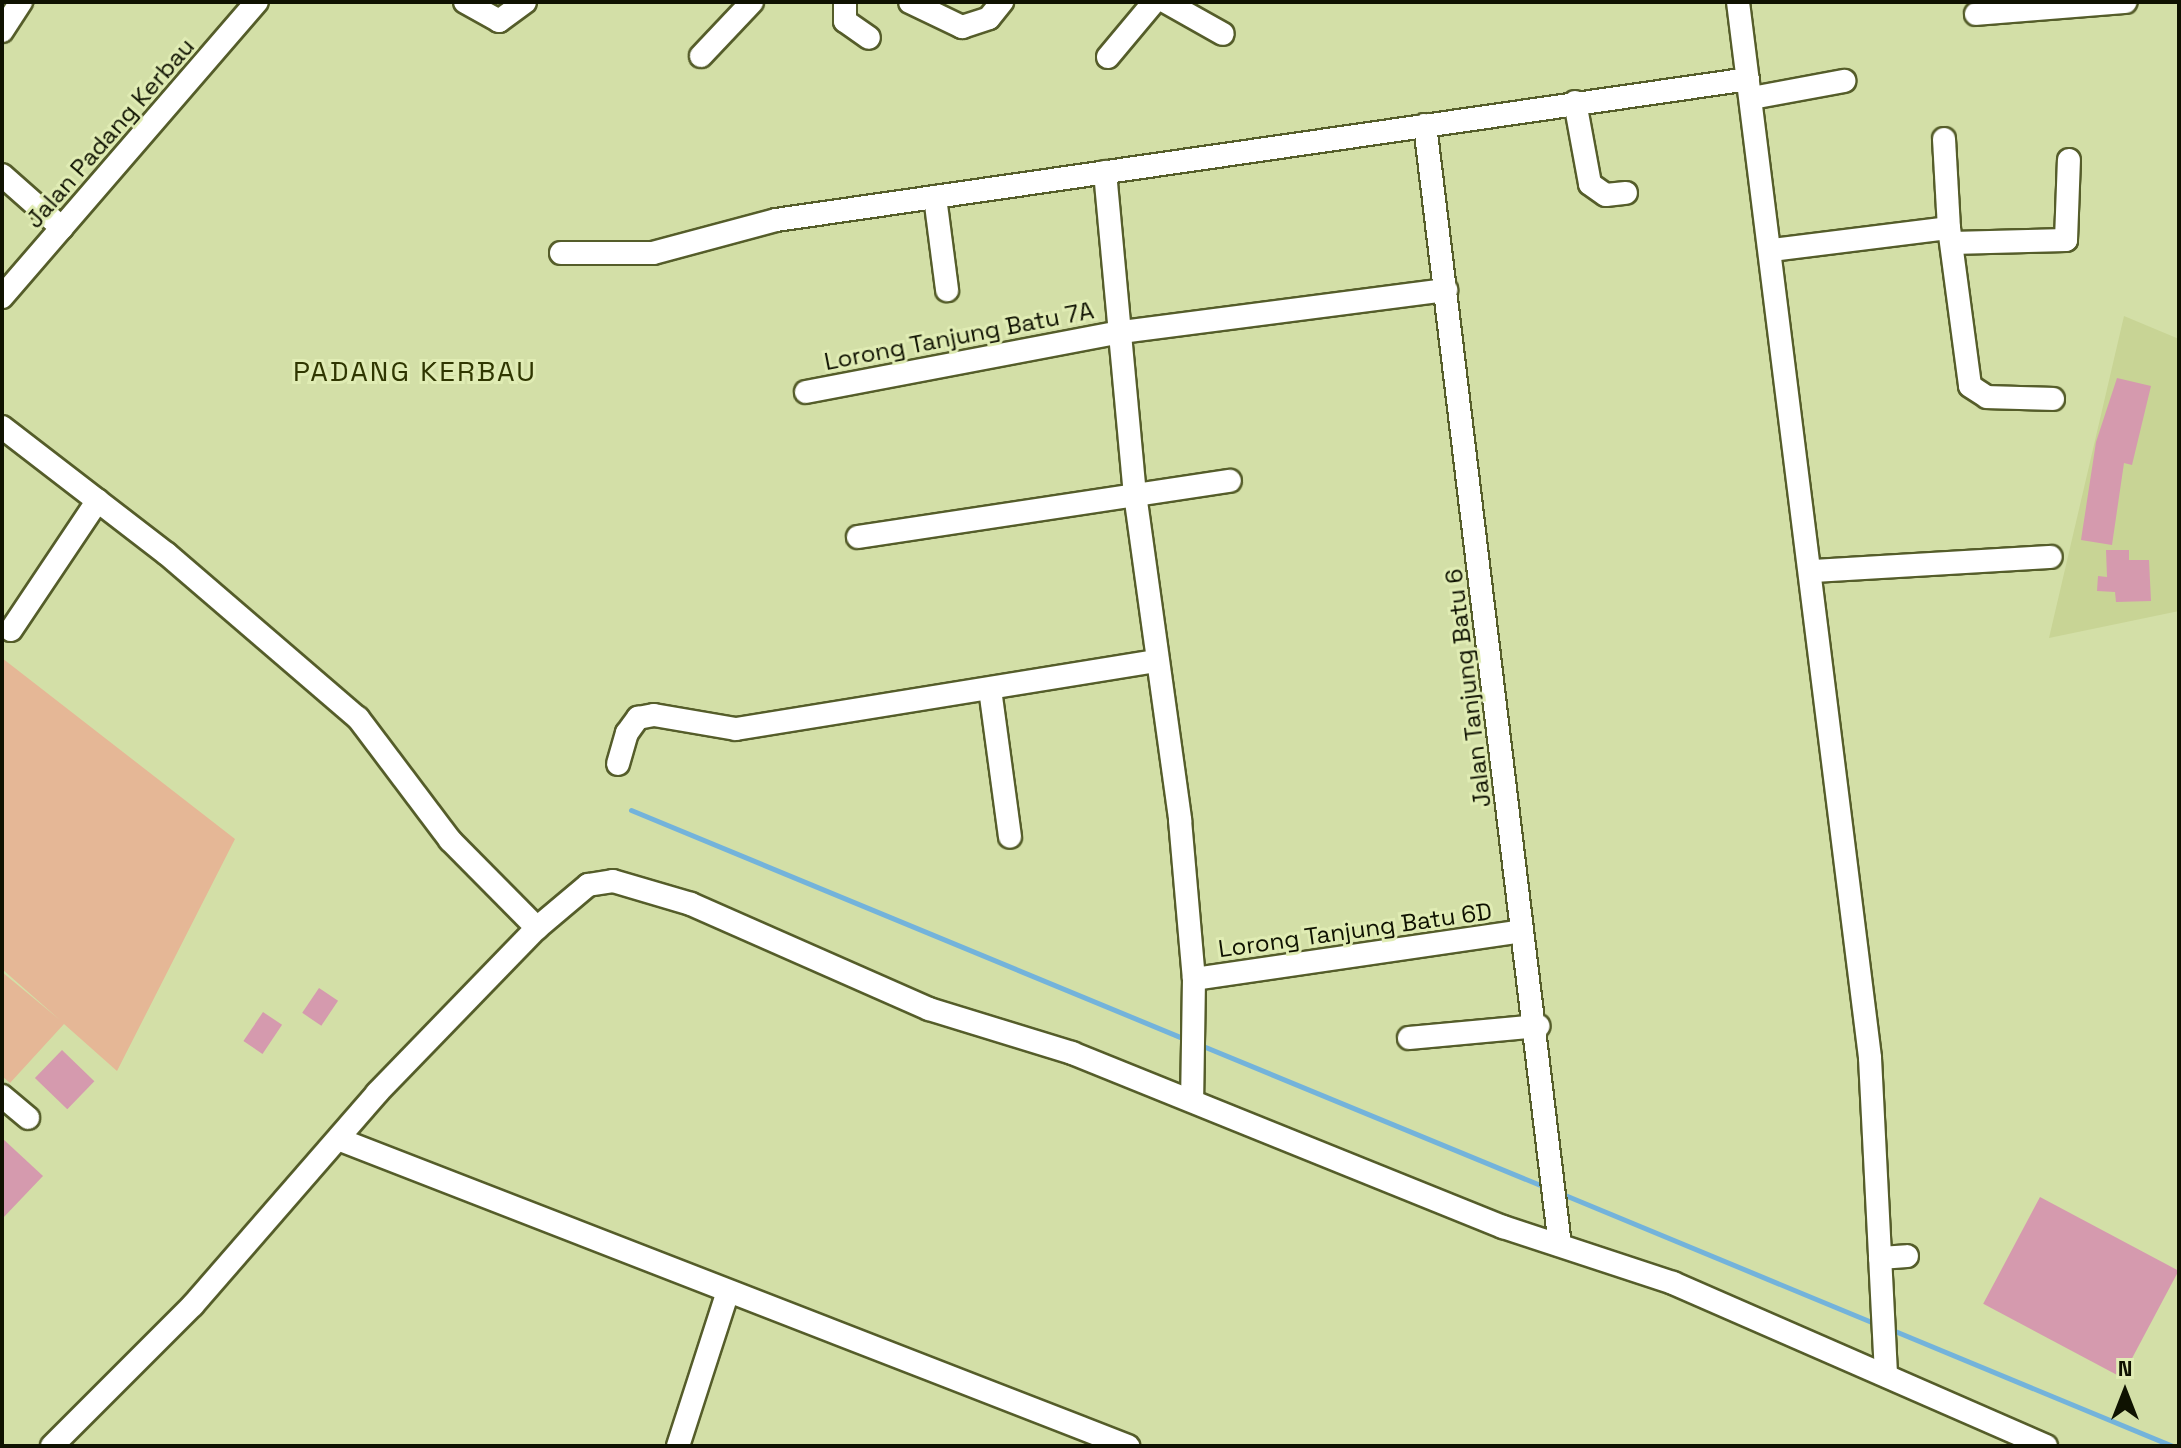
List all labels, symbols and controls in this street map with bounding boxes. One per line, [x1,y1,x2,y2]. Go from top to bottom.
street label: Jalan Padang Kerbau [20,32,200,234]
street label: Lorong Tanjung Batu 7A [822,296,1096,376]
district label: PADANG KERBAU [293,354,537,388]
street label: Jalan Tanjung Batu 6 [1439,567,1497,809]
street label: Lorong Tanjung Batu 6D [1216,897,1494,963]
north arrow [2085,1352,2165,1432]
text: N [2118,1354,2132,1382]

